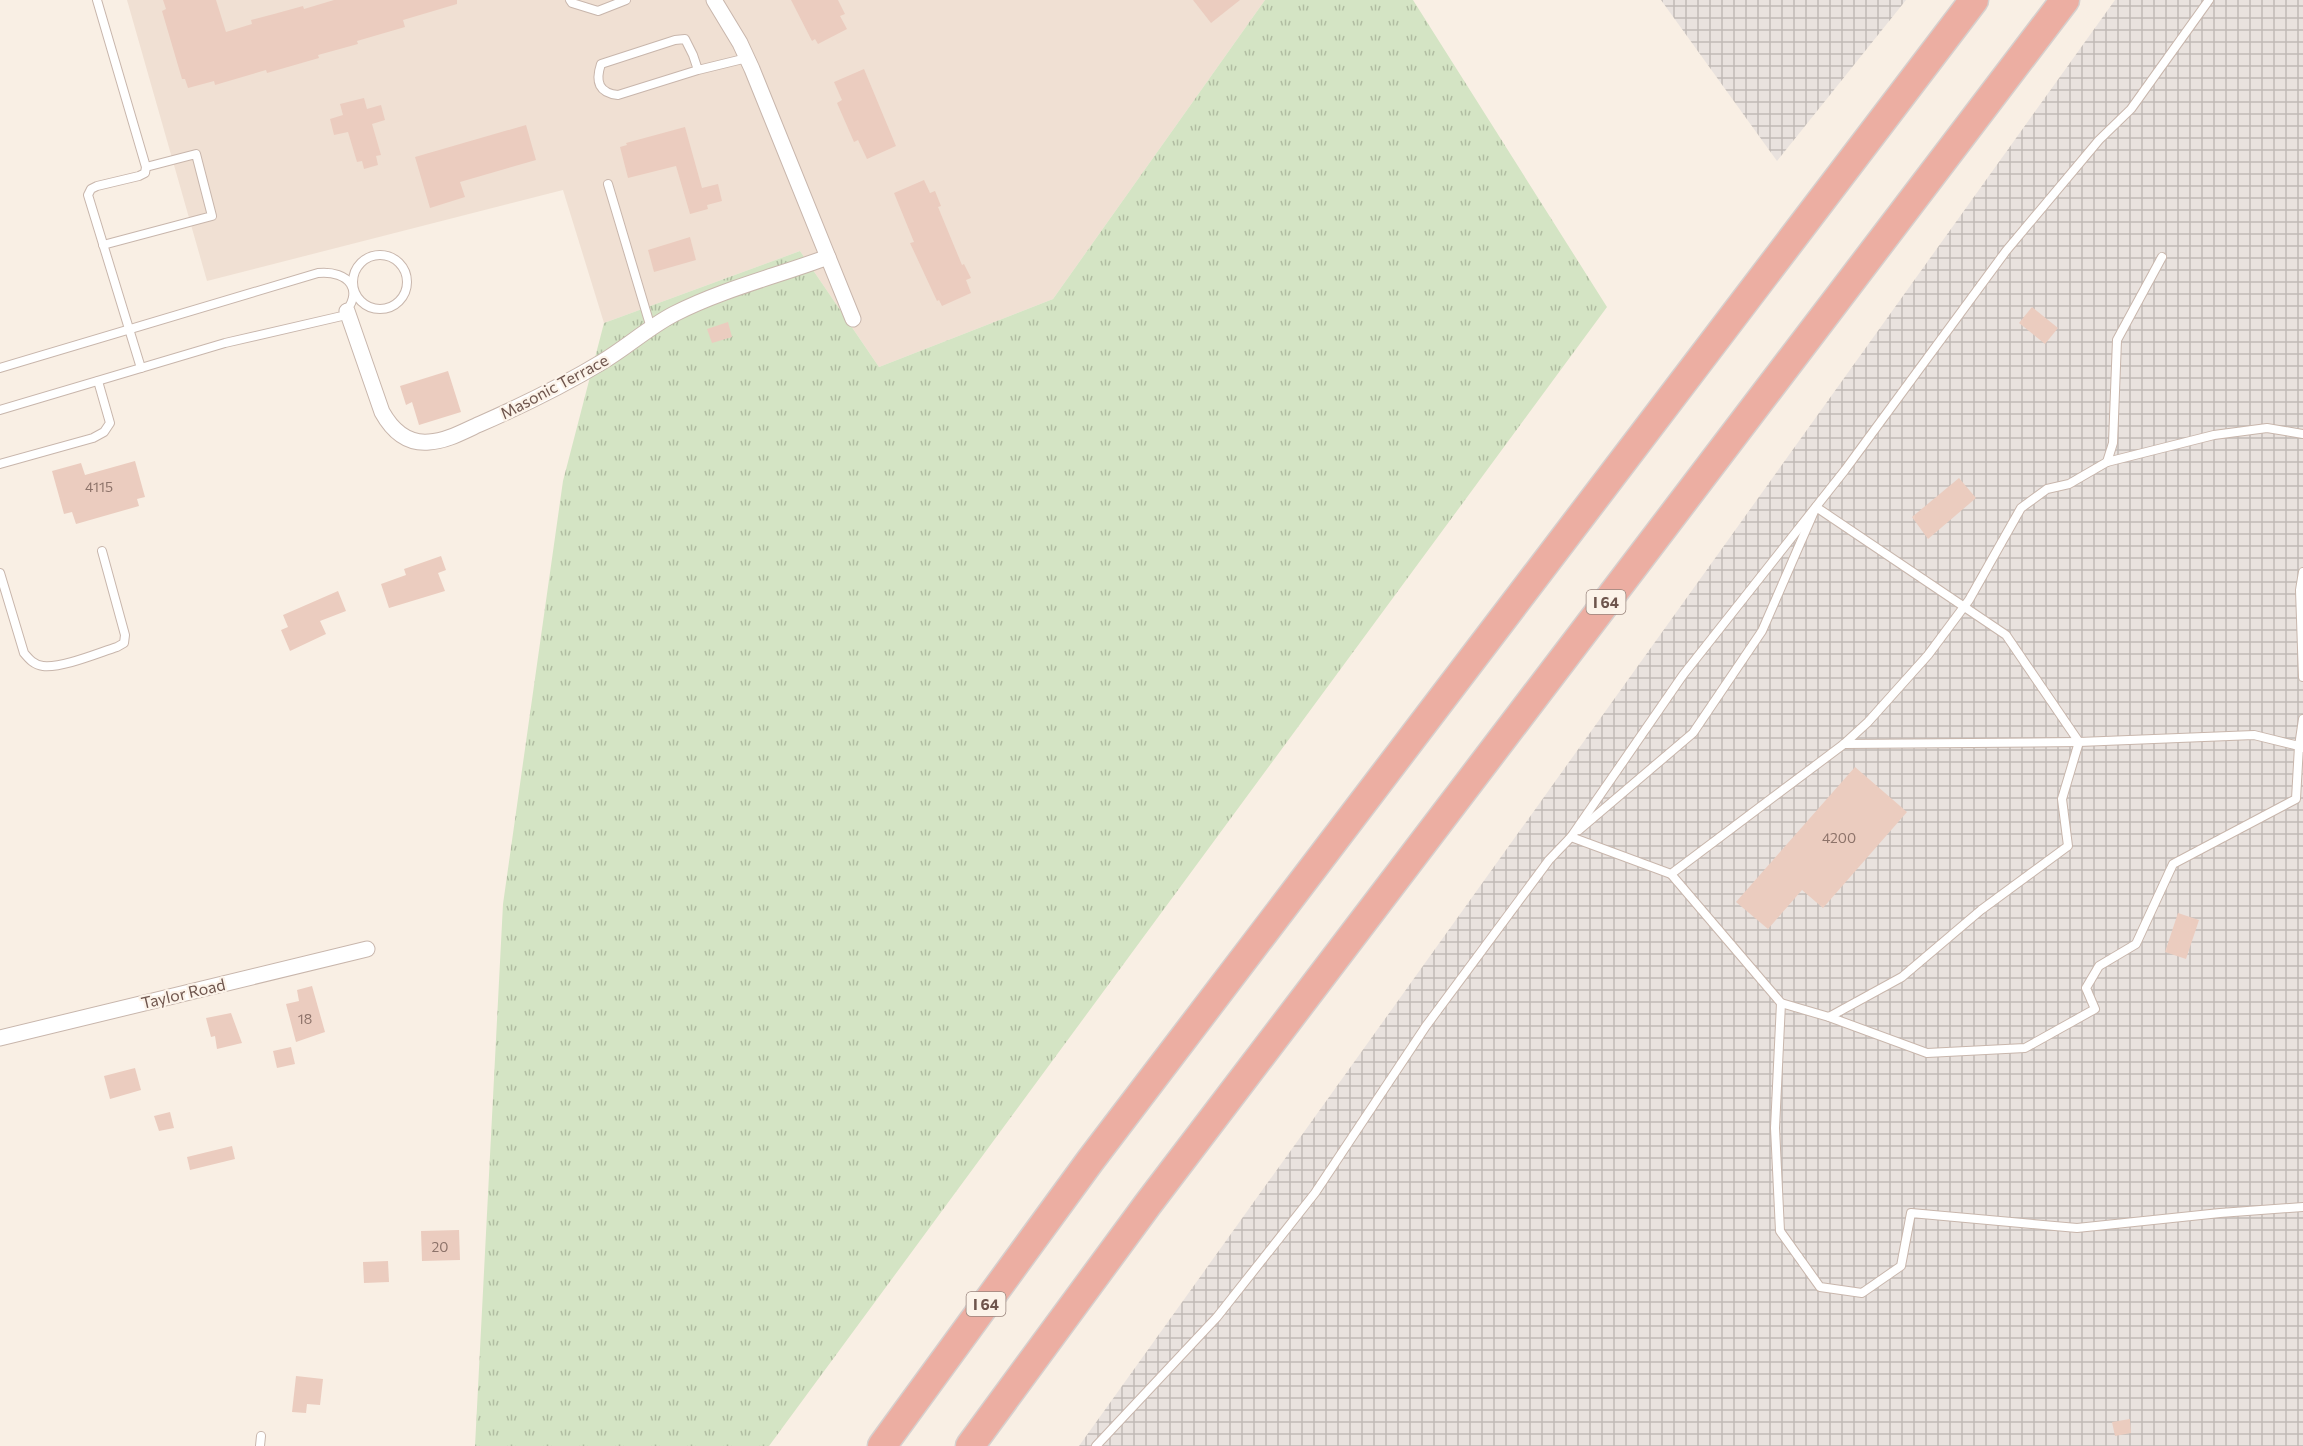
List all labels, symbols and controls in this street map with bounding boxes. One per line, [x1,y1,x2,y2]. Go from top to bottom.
street label: Masonic Terrace [497,350,611,422]
house number: 4115 [85,478,113,495]
road number: I 64 [1586,590,1626,614]
house number: 4200 [1822,829,1856,846]
street label: Taylor Road [139,974,227,1012]
house number: 18 [298,1010,312,1027]
house number: 20 [432,1238,448,1255]
road number: I 64 [966,1292,1006,1316]

